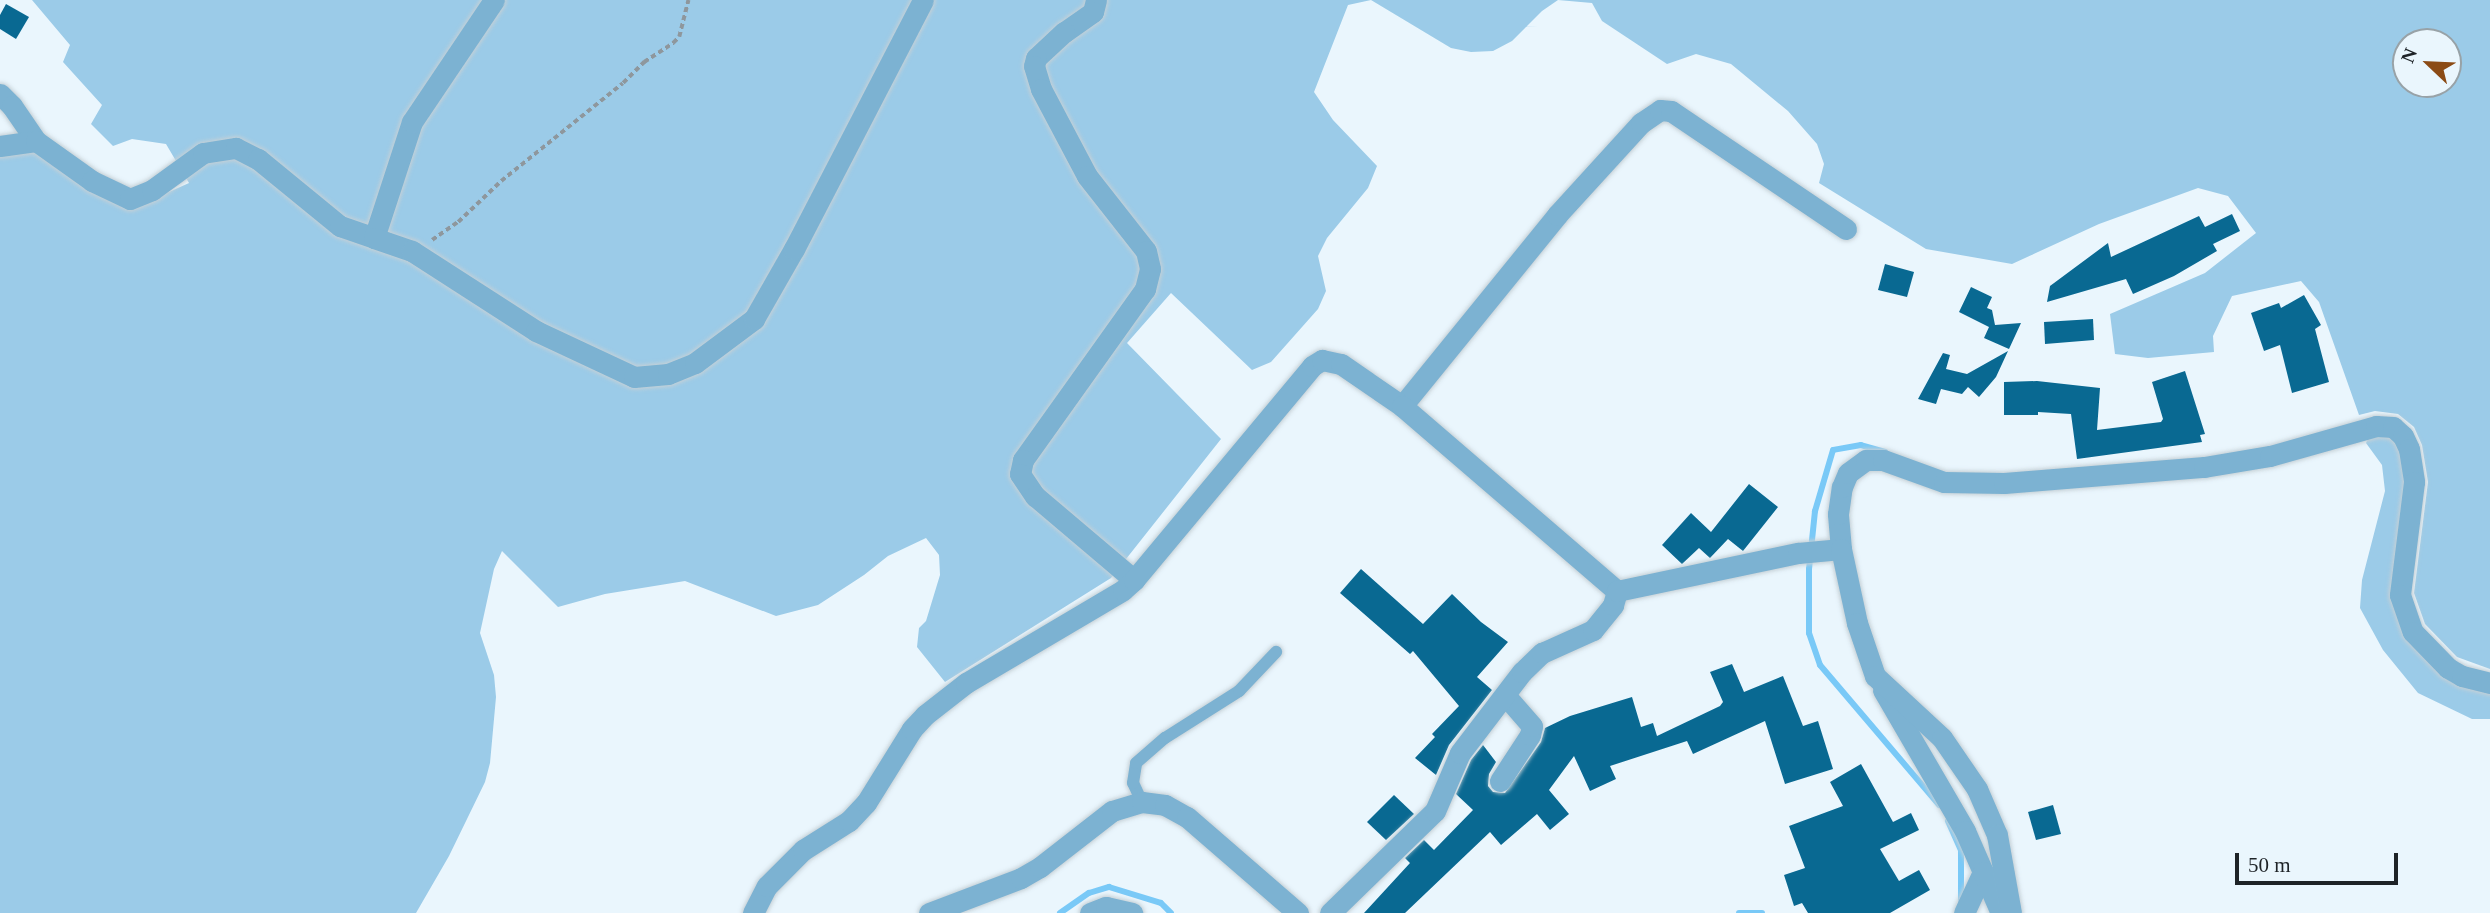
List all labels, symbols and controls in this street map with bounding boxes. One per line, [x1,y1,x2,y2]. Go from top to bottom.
north arrow [2392,28,2462,98]
text: N [2397,45,2421,66]
scale bar [2238,839,2401,883]
text: 50 m [2248,853,2291,877]

